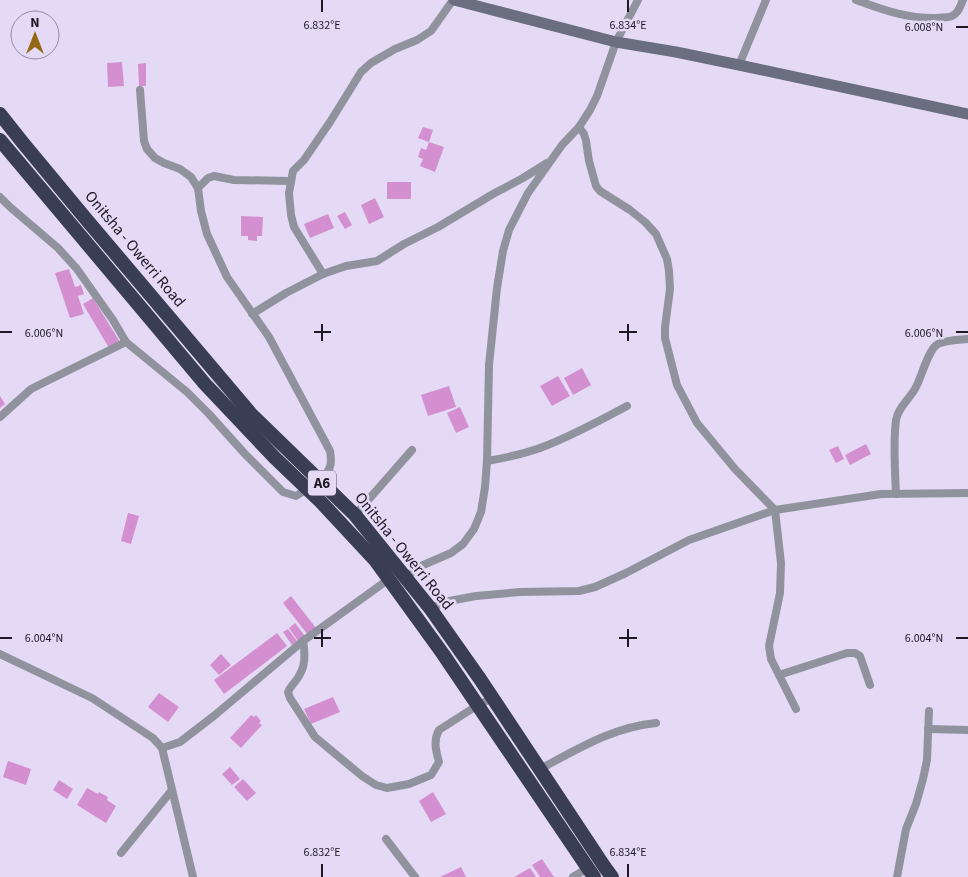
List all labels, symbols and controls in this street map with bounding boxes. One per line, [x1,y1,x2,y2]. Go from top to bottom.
north arrow [10,10,60,60]
text: N [30,13,40,33]
text: 6.832°E [303,17,341,34]
text: 6.834°E [609,17,647,34]
text: 6.008°N [905,19,943,36]
street label: Onitsha - Owerri Road [80,186,190,312]
text: 6.006°N [25,325,63,342]
text: 6.006°N [905,325,943,342]
road number: A6 [308,470,336,496]
street label: Onitsha - Owerri Road [350,487,458,615]
text: 6.004°N [25,630,63,647]
text: 6.004°N [905,630,943,647]
text: 6.832°E [303,844,341,861]
text: 6.834°E [609,844,647,861]

